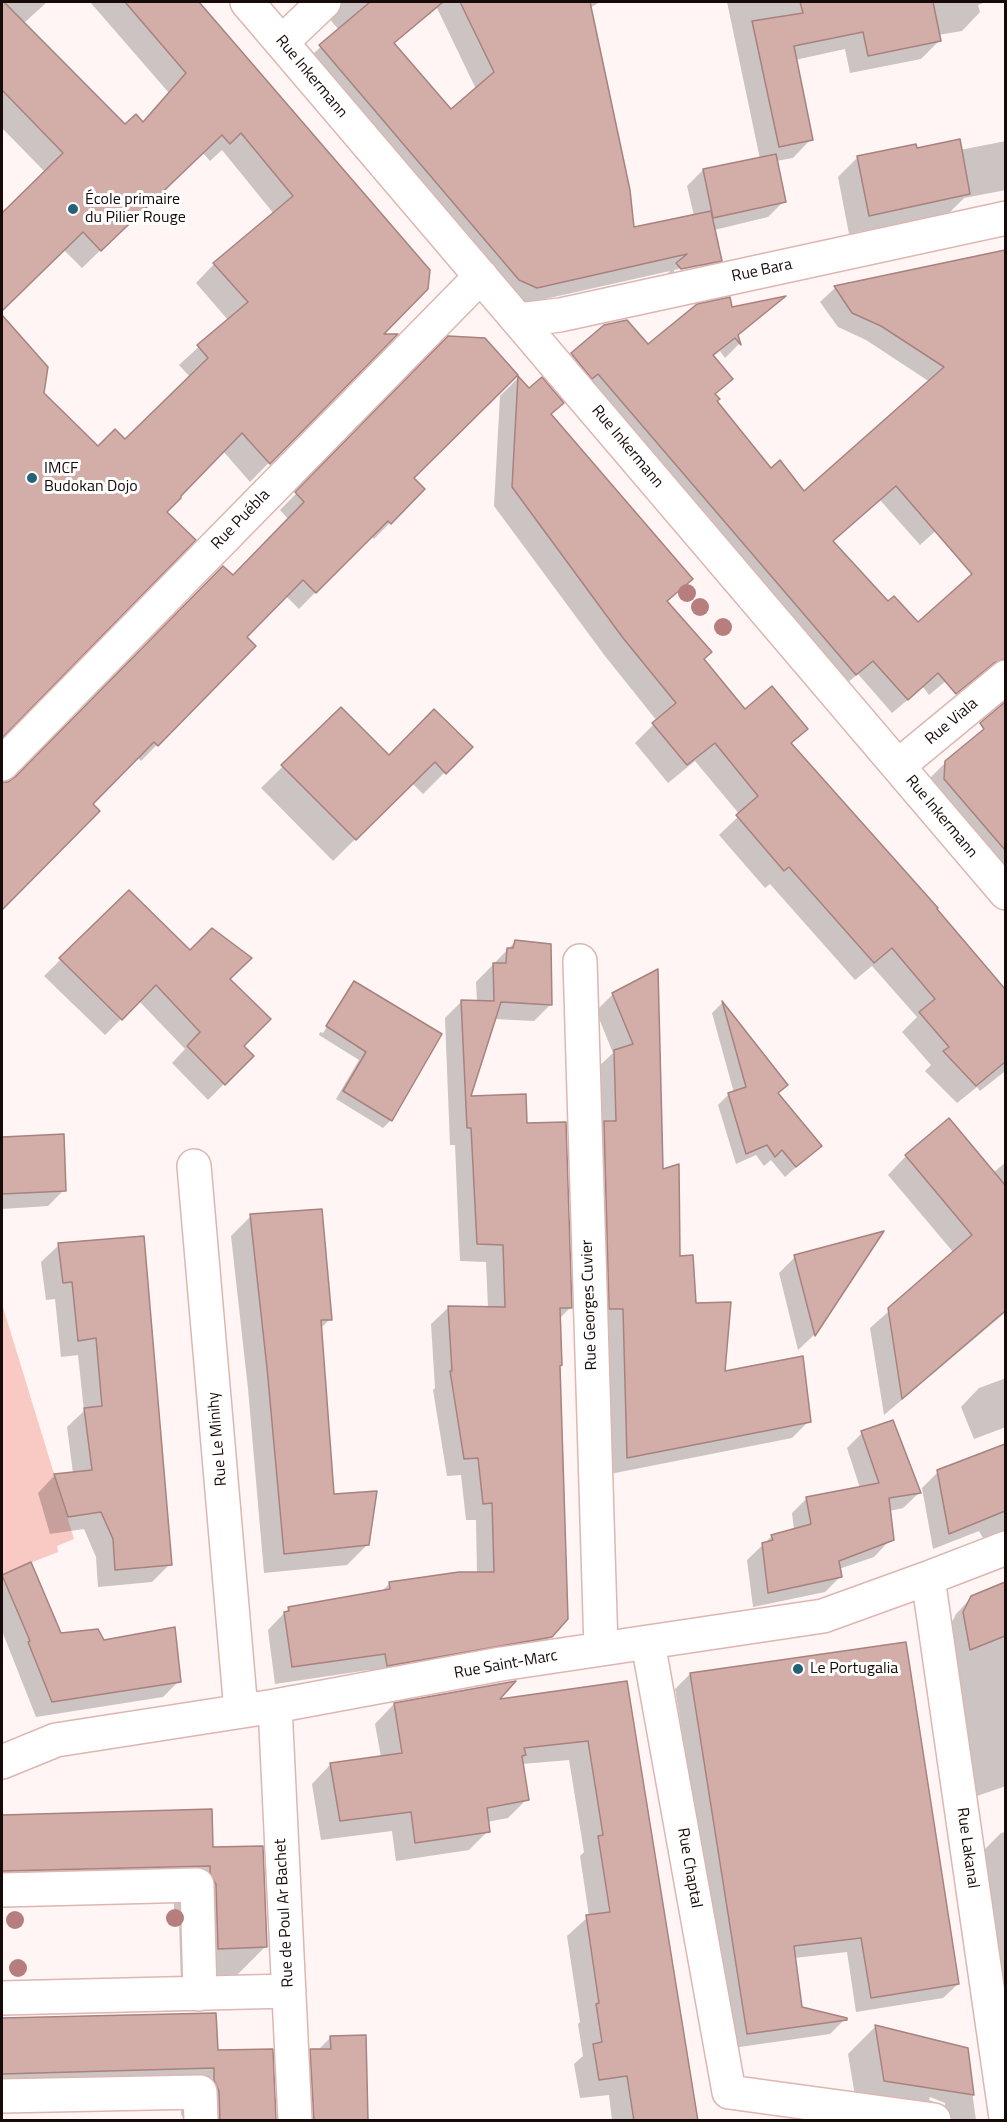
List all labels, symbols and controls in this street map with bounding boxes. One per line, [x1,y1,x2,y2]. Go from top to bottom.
street label: Rue Inkermann [271,32,351,122]
place label: École primaire du Pilier Rouge [85,190,186,228]
marker: École primaire du Pilier Rouge [66,202,80,216]
street label: Rue Bara [730,255,794,287]
street label: Rue Inkermann [587,402,667,492]
place label: IMCF Budokan Dojo [44,459,138,497]
marker: IMCF Budokan Dojo [25,471,39,485]
street label: Rue Puébla [208,486,274,554]
street label: Rue Viala [922,695,982,749]
street label: Rue Inkermann [901,772,981,862]
street label: Rue Georges Cuvier [578,1239,602,1371]
street label: Rue Le Minihy [204,1391,232,1487]
street label: Rue Saint-Marc [453,1646,559,1684]
place label: Le Portugalia [810,1659,898,1679]
marker: Le Portugalia [791,1662,805,1676]
street label: Rue Lakanal [952,1806,982,1890]
street label: Rue Chaptal [673,1826,705,1910]
street label: Rue de Poul Ar Bachet [272,1838,298,1988]

